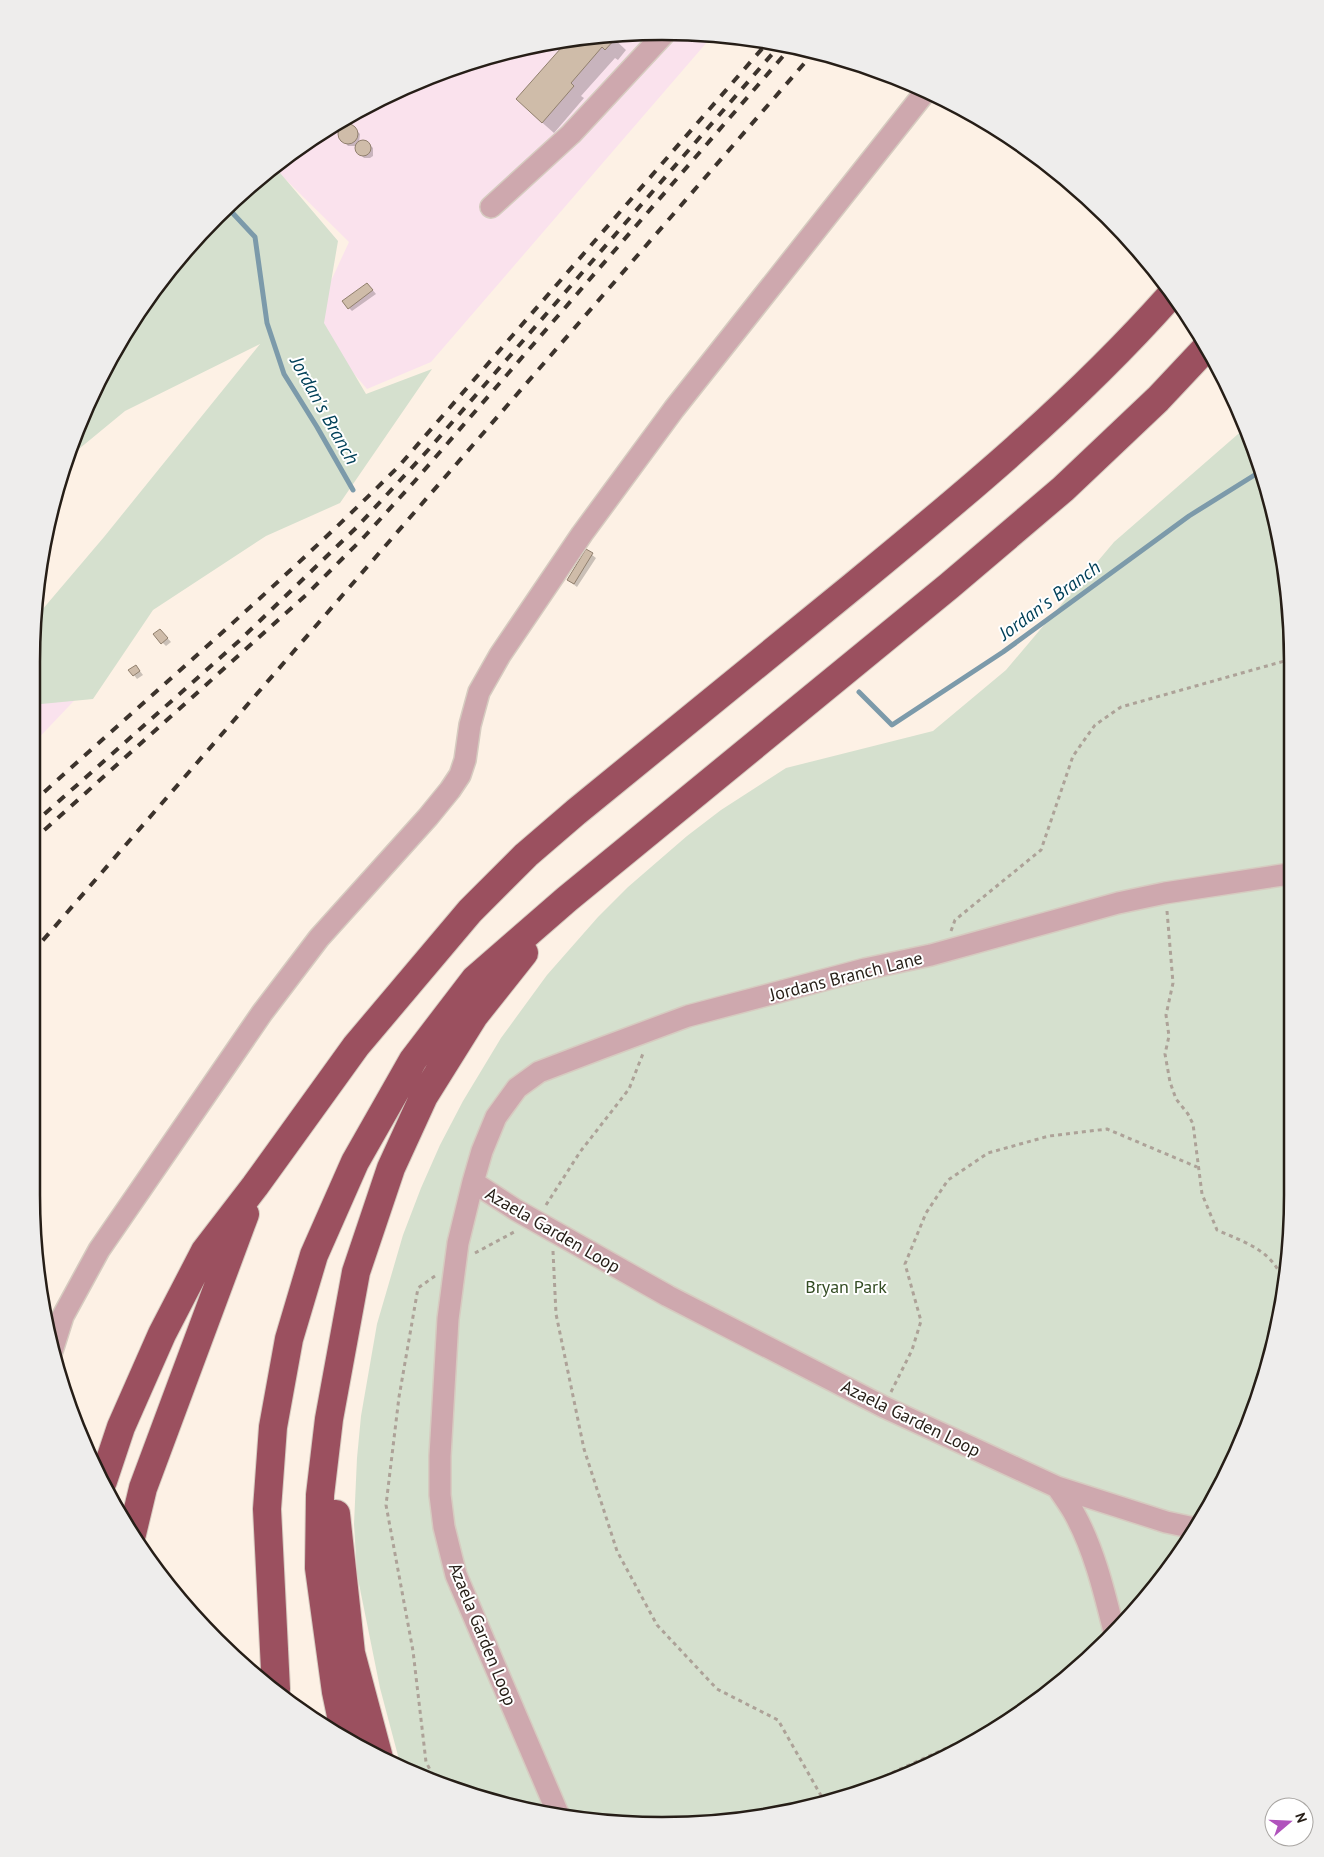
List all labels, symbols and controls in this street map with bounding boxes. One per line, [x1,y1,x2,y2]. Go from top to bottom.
water label: Jordan's Branch [284,350,365,468]
water label: Jordan's Branch [992,555,1105,646]
street label: Jordans Branch Lane [766,946,925,1006]
street label: Azaela Garden Loop [481,1182,625,1278]
park label: Bryan Park [805,1275,887,1298]
street label: Azaela Garden Loop [838,1374,984,1462]
street label: Azaela Garden Loop [444,1559,522,1709]
north arrow [1264,1797,1314,1847]
text: N [1291,1810,1311,1825]

